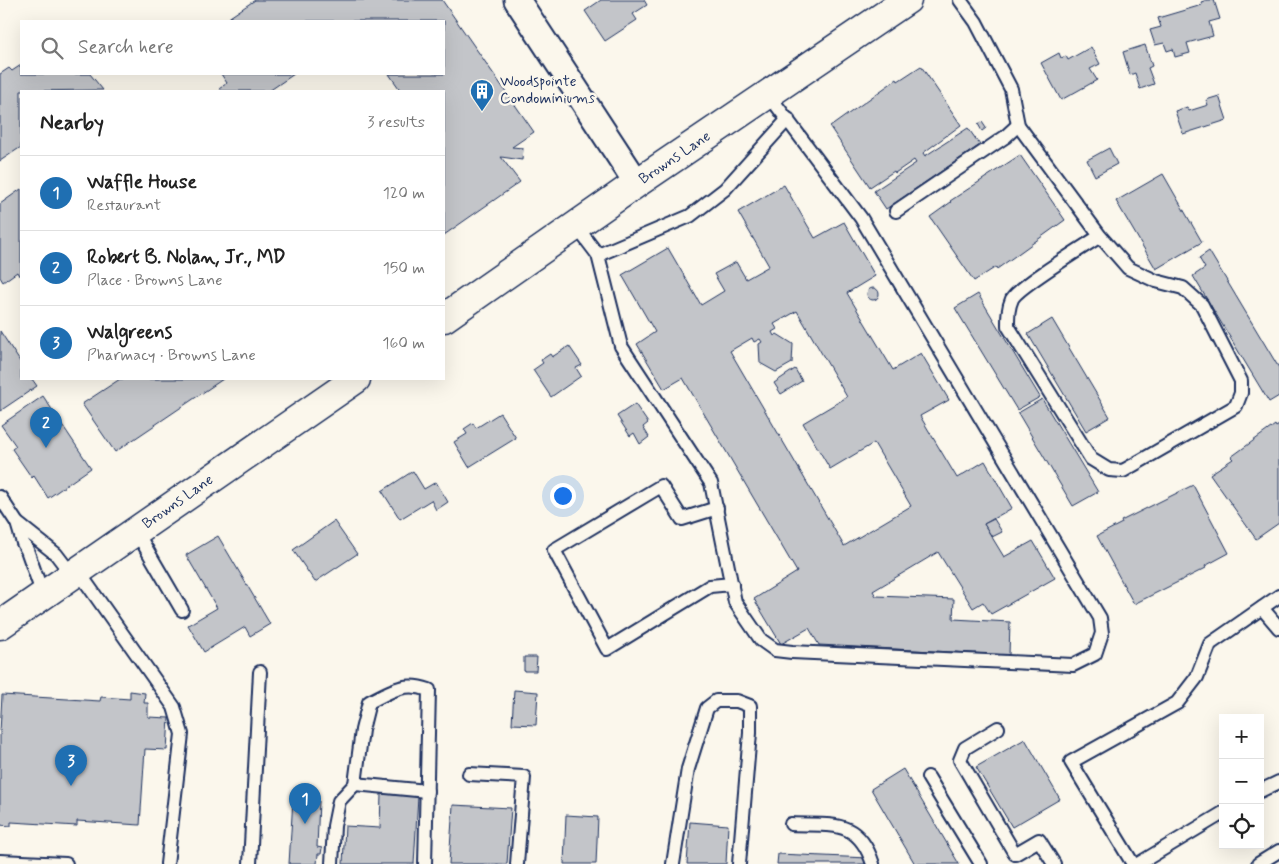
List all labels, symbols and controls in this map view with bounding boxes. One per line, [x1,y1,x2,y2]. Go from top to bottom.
search box [20,20,445,75]
icon: search [38,34,66,62]
text: Search here [78,35,174,60]
place label: Woodspointe Condominiums [500,72,595,109]
building icon: Woodspointe Condominiums [469,78,495,112]
text: Nearby [40,109,104,137]
text: 3 results [367,112,425,133]
street label: Browns Lane [635,127,715,189]
text: Waffle House [87,170,197,195]
text: 1 [52,183,60,204]
text: 120 m [383,183,425,204]
text: Restaurant [87,195,161,216]
text: Robert B. Nolan, Jr., MD [87,245,286,270]
text: 2 [52,258,60,279]
text: 150 m [383,258,425,279]
text: Place · Browns Lane [87,270,222,291]
text: Walgreens [87,320,172,345]
text: 3 [52,333,60,354]
text: 160 m [382,333,425,354]
text: Pharmacy · Browns Lane [87,345,256,366]
pin: 2 [30,407,62,448]
street label: Browns Lane [139,470,218,534]
your location [550,483,576,509]
map controls [1219,714,1264,849]
button: + [1219,714,1264,759]
pin: 3 [55,745,87,786]
button: − [1219,759,1264,804]
pin: 1 [289,783,321,824]
button: locate [1219,804,1264,849]

